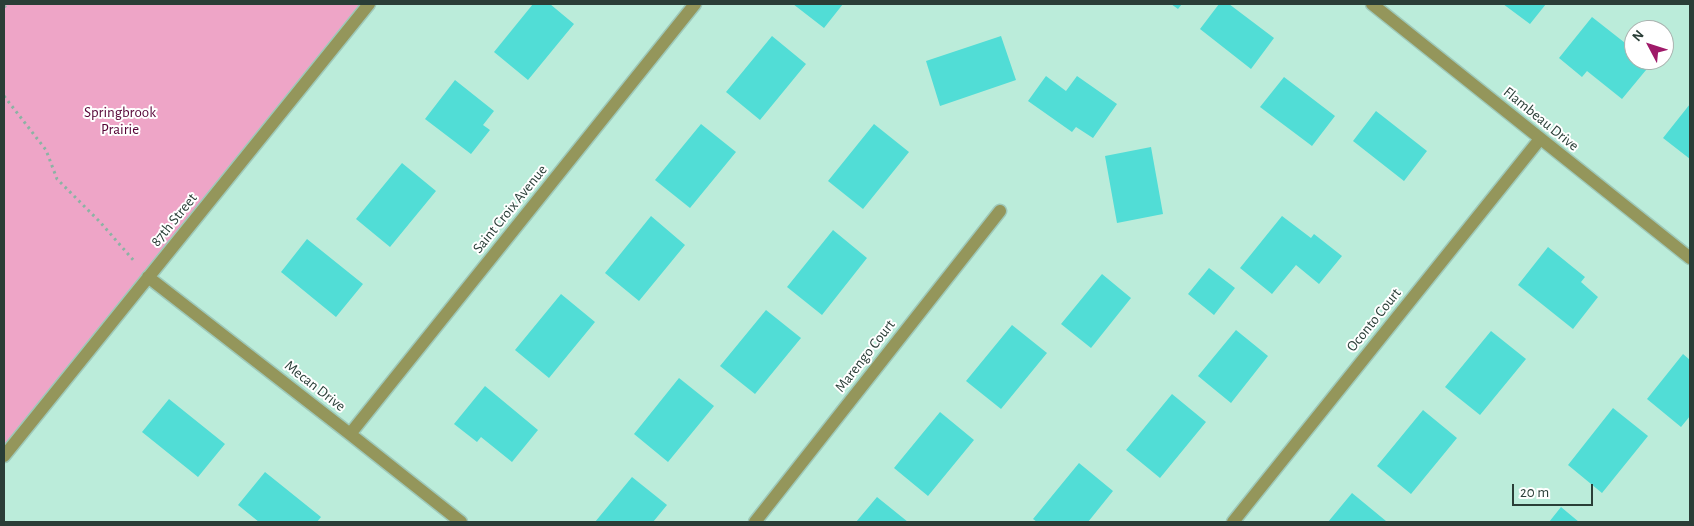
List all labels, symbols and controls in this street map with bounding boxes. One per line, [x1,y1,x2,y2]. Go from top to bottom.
north arrow [1624,20,1674,70]
text: N [1630,28,1647,44]
street label: Flambeau Drive [1500,83,1582,155]
park label: Springbrook Prairie [84,103,156,138]
street label: Saint Croix Avenue [469,161,551,257]
street label: 87th Street [147,190,201,250]
street label: Oconto Court [1343,285,1405,355]
street label: Marengo Court [831,316,899,396]
street label: Mecan Drive [281,357,349,415]
scale bar [1514,474,1595,506]
text: 20 m [1520,485,1549,500]

